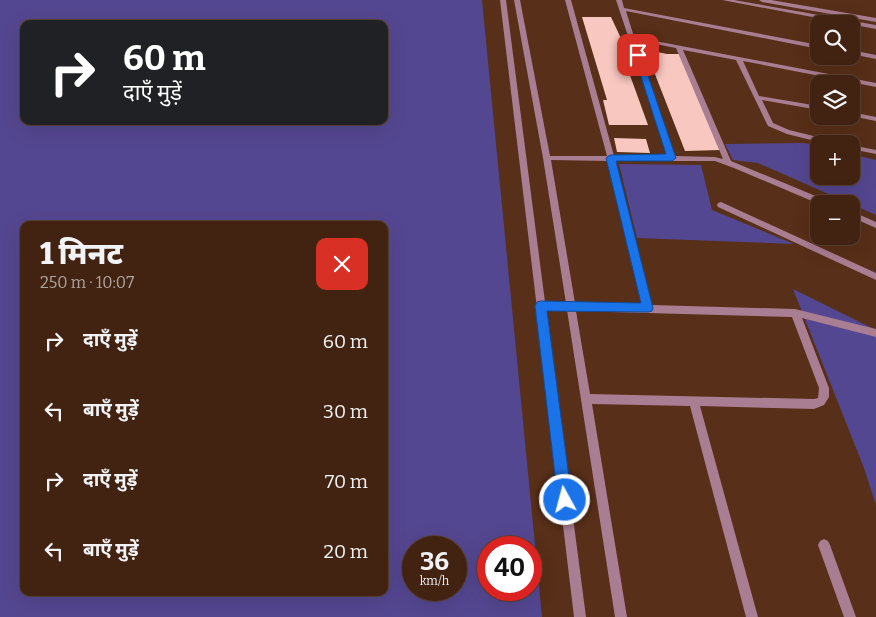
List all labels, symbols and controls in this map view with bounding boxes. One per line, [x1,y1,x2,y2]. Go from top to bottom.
map controls [810,15,860,245]
button: search [810,15,860,65]
pin [617,34,659,76]
text: 60 m [123,37,206,79]
icon: right [40,40,105,105]
icon: arrive [624,41,652,69]
button: layers [810,75,860,125]
text: दाएँ मुड़ें [123,79,182,106]
button: + [810,135,860,185]
button: − [810,195,860,245]
text: 1 मिनट [40,236,123,272]
button: close [316,238,368,290]
text: 250 m · 10:07 [40,273,134,292]
icon: right [40,327,68,355]
text: दाएँ मुड़ें [83,328,137,351]
text: 60 m [323,330,368,353]
icon: left [40,397,68,425]
text: बाएँ मुड़ें [83,398,139,421]
text: 30 m [323,400,368,423]
icon: right [40,467,68,495]
text: दाएँ मुड़ें [83,468,137,491]
text: 70 m [325,470,368,493]
position arrow [538,473,590,525]
speed limit sign: 40 [477,536,542,601]
icon: left [40,537,68,565]
text: बाएँ मुड़ें [83,538,139,561]
text: 20 m [324,540,368,563]
text: 36 [420,547,449,577]
text: km/h [420,574,449,588]

